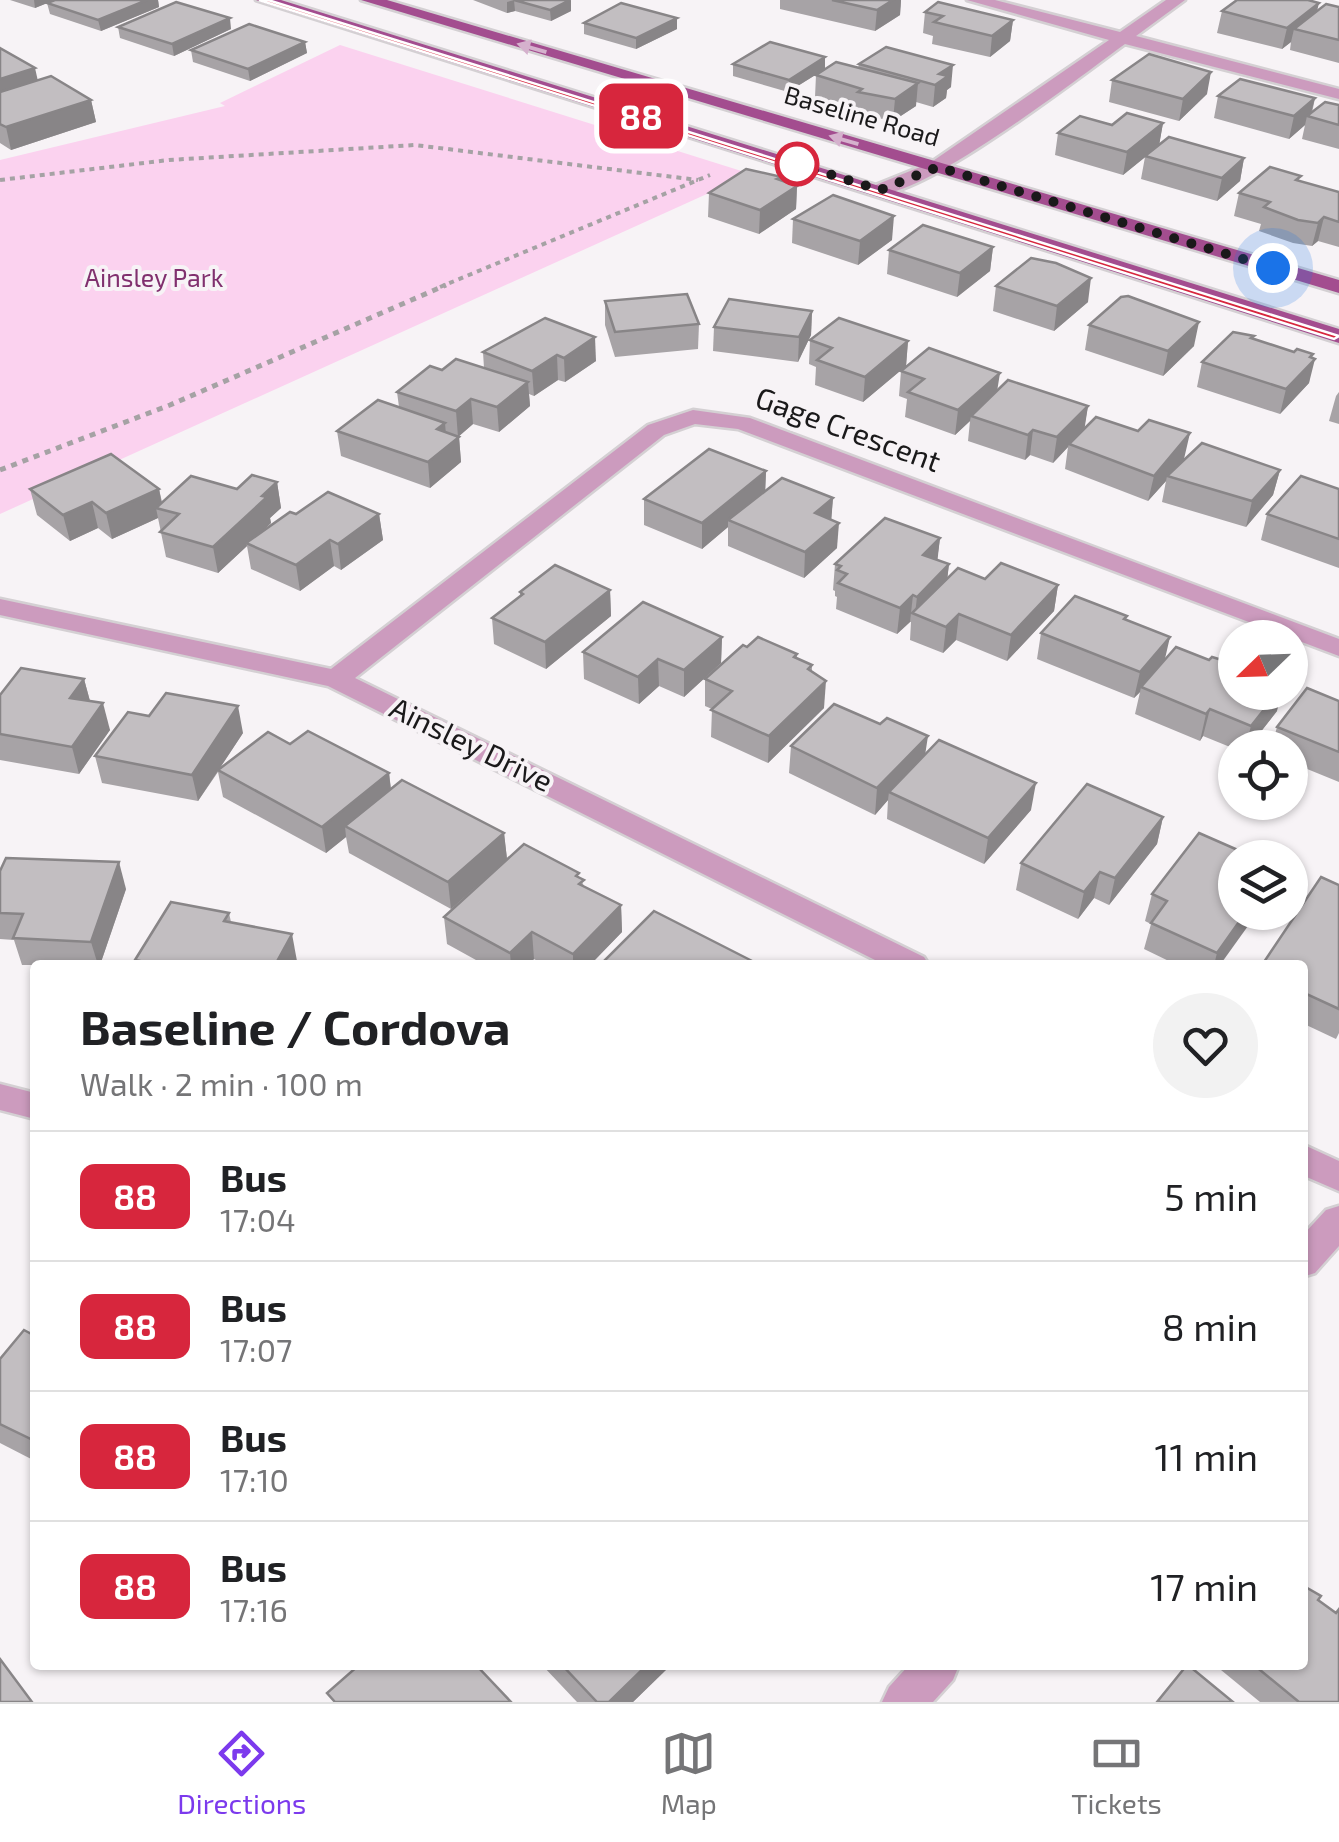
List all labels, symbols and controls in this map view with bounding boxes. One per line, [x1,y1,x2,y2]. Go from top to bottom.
one-way arrow [516,40,547,55]
street label: Baseline Road [781,79,943,152]
line badge: 88 [596,84,686,148]
text: 88 [619,95,663,137]
one-way arrow [828,132,859,147]
unlabelled marker [776,143,818,185]
your location [1248,243,1298,293]
park label: Ainsley Park [84,262,224,292]
street label: Gage Crescent [751,378,946,478]
north arrow [1218,620,1308,710]
map controls [1218,620,1308,930]
street label: Ainsley Drive [385,688,559,798]
button: locate [1218,730,1308,820]
button: layers [1218,840,1308,930]
button: heart [1153,993,1258,1098]
text: Baseline / Cordova [80,997,510,1055]
text: Walk · 2 min · 100 m [80,1064,363,1102]
text: Bus [220,1154,287,1200]
text: 5 min [1164,1173,1258,1219]
text: 88 [113,1175,157,1217]
text: 17:04 [220,1200,296,1238]
text: Bus [220,1284,287,1330]
text: 8 min [1162,1303,1258,1349]
text: 88 [113,1305,157,1347]
text: 17:07 [220,1330,292,1368]
text: Bus [220,1414,287,1460]
text: 11 min [1154,1433,1258,1479]
text: 88 [113,1435,157,1477]
text: 17:10 [220,1460,289,1498]
text: Bus [220,1544,287,1590]
text: 17 min [1150,1563,1258,1609]
text: 88 [113,1565,157,1607]
text: 17:16 [220,1590,288,1628]
tab: Directions [177,1726,306,1820]
tab: Map [661,1726,717,1820]
tab: Tickets [1071,1726,1162,1820]

